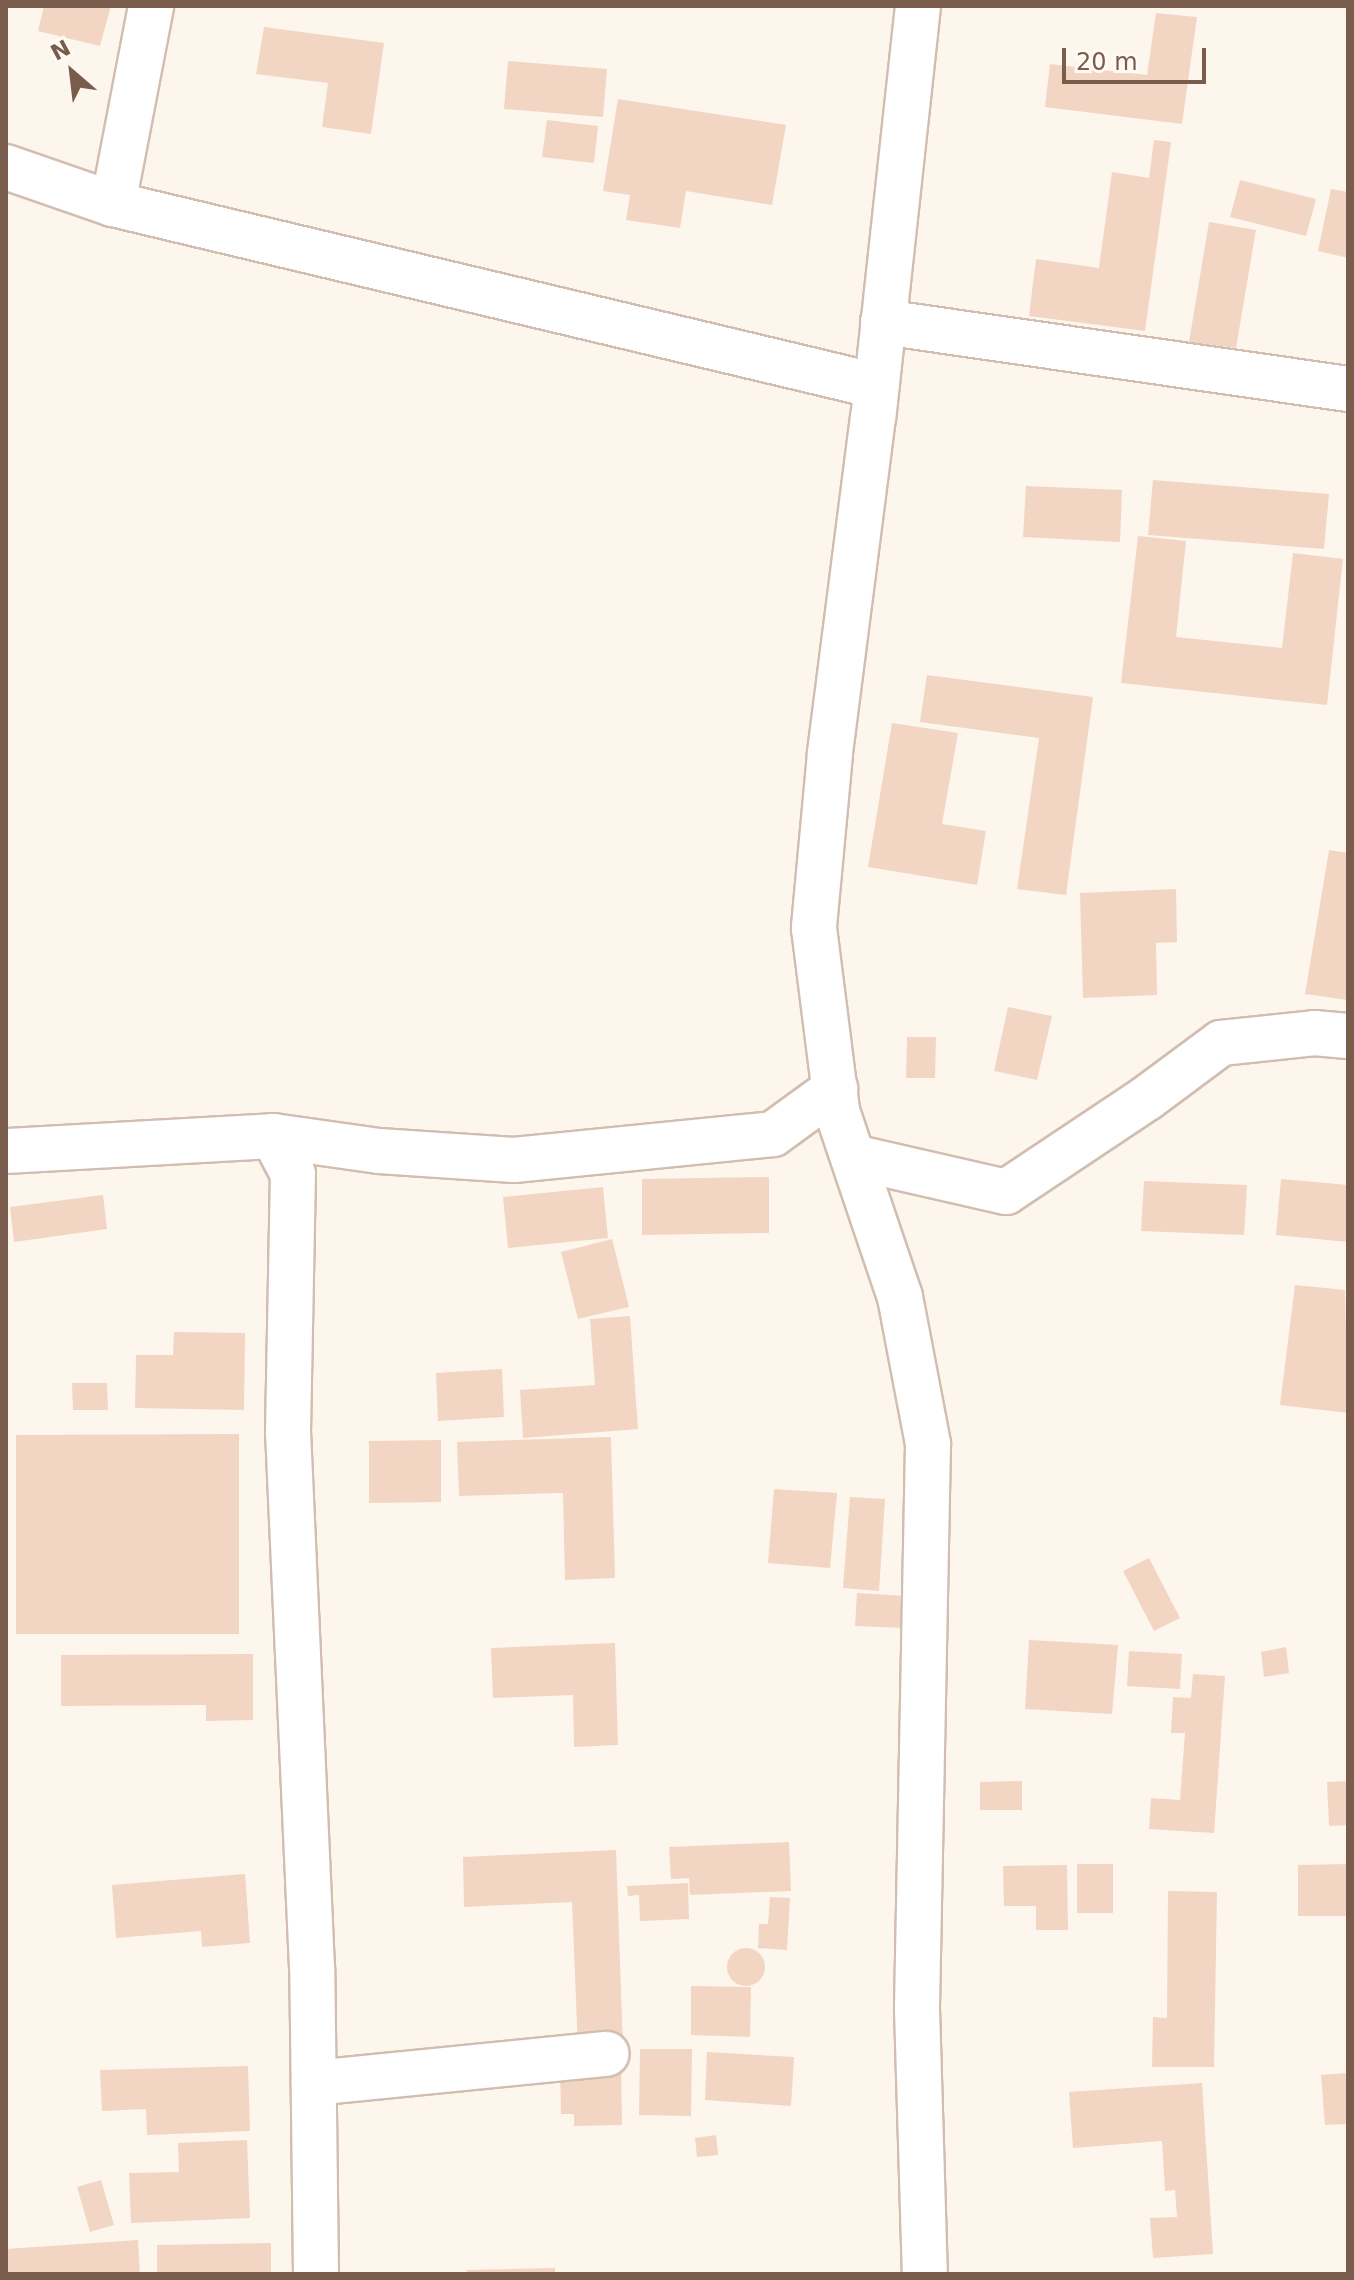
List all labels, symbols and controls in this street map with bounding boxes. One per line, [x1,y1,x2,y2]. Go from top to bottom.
north arrow [32,32,112,112]
scale bar [1066,32,1210,82]
text: N [46,35,74,66]
text: 20 m [1076,48,1138,76]

